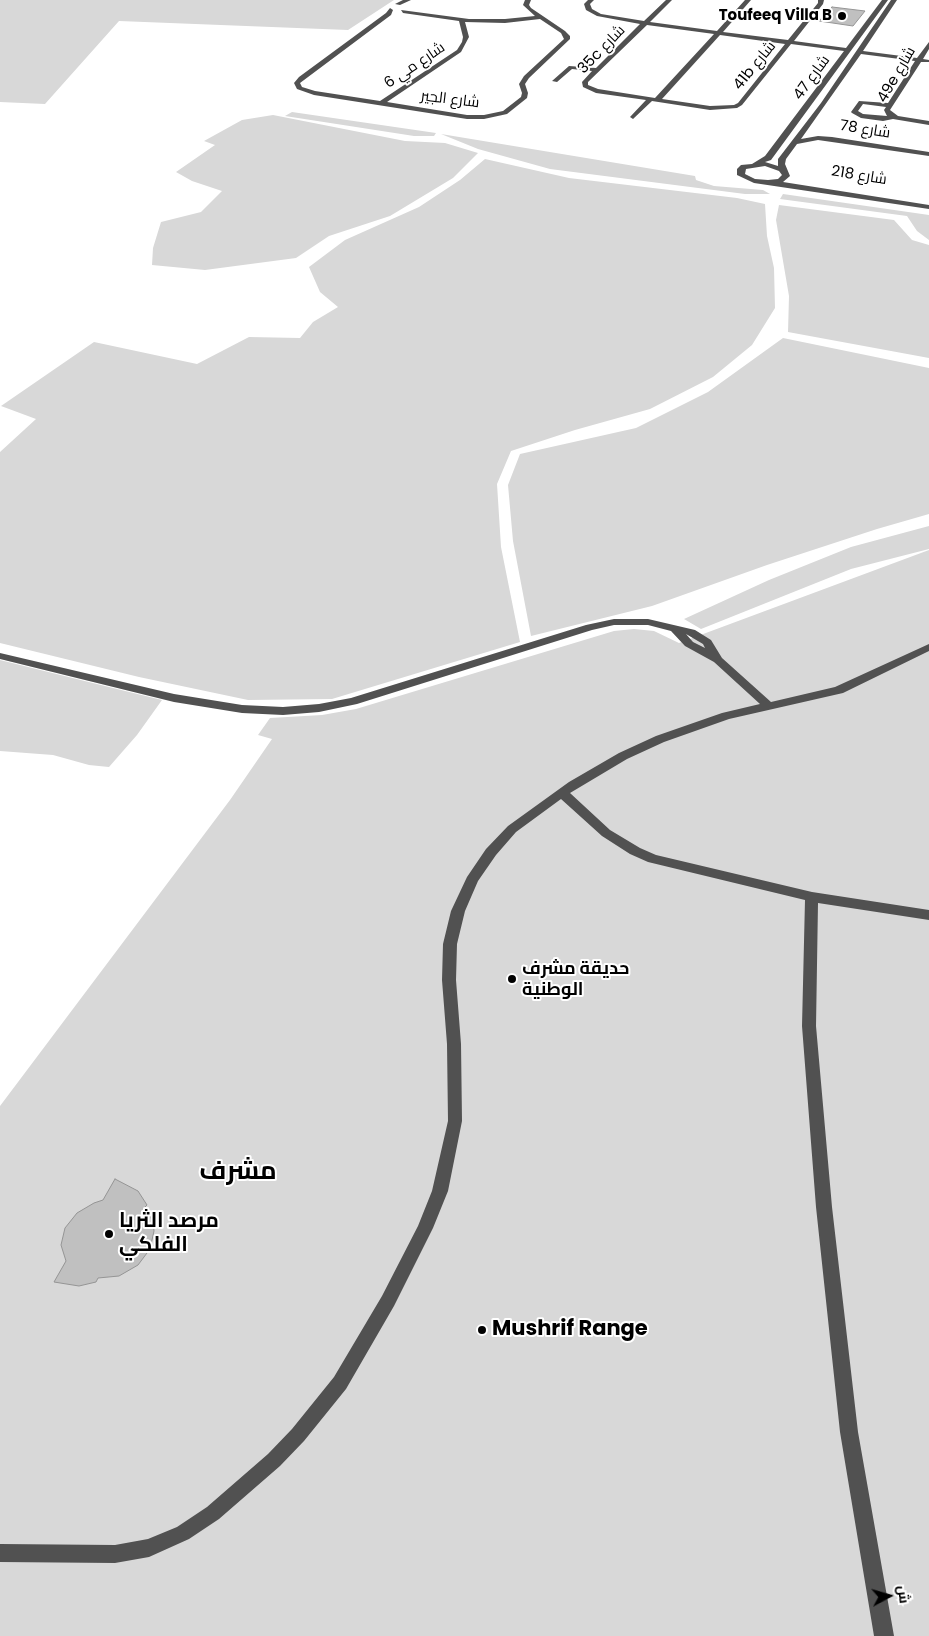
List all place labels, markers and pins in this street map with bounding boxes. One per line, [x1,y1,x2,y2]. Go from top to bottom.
place label: Toufeeq Villa B [719,7,832,25]
marker: Toufeeq Villa B [836,10,848,22]
place label: حديقة مشرف الوطنية [522,958,629,1001]
marker: حديقة مشرف الوطنية [506,973,518,985]
place label: مرصد الثريا الفلكي [119,1209,219,1259]
marker: مرصد الثريا الفلكي [103,1228,115,1240]
place label: Mushrif Range [492,1317,648,1343]
marker: Mushrif Range [476,1324,488,1336]

